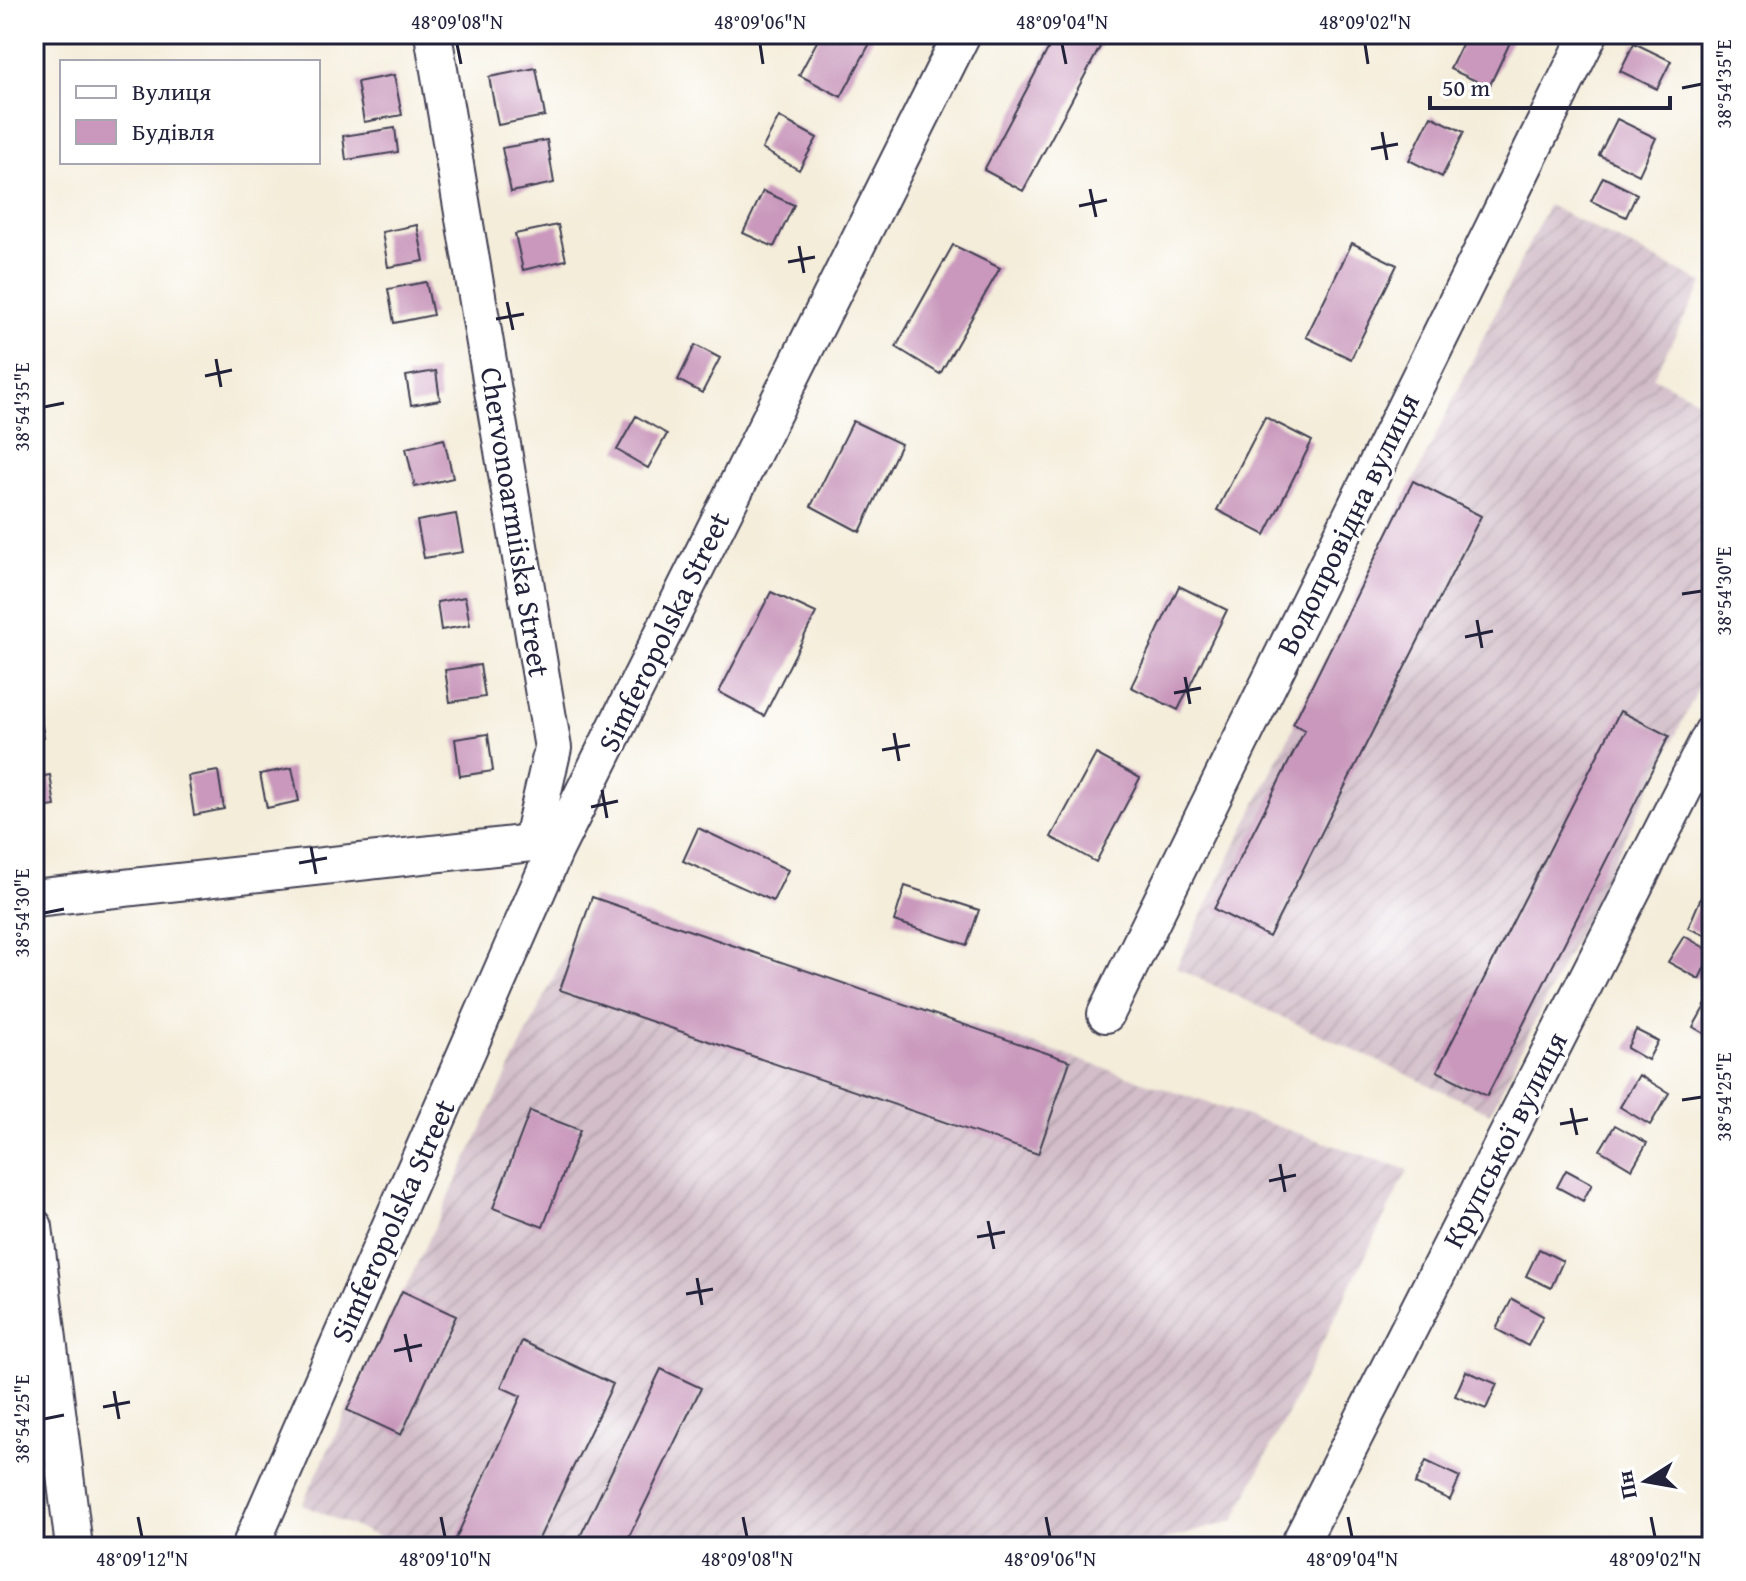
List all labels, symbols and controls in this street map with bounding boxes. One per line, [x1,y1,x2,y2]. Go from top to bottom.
text: 48°09'08"N [411,7,503,36]
text: 48°09'06"N [714,7,806,36]
text: 48°09'04"N [1016,7,1108,36]
text: 48°09'02"N [1319,7,1411,36]
text: 38°54'35"E [1709,40,1738,128]
legend [60,60,320,164]
scale bar [1430,60,1670,110]
text: 50 m [1442,70,1490,105]
text: Вулиця [132,74,211,109]
text: Будівля [132,114,215,149]
text: 38°54'35"E [7,363,36,451]
street label: Chervonoarmiiska Street [470,364,562,680]
street label: Водопровідна вулиця [1265,385,1430,662]
street label: Simferopolska Street [586,504,741,759]
text: 38°54'30"E [1709,547,1738,635]
text: 38°54'30"E [7,869,36,957]
street label: Крупської вулиця [1431,1024,1578,1255]
text: 38°54'25"E [1709,1053,1738,1141]
street label: Simferopolska Street [319,1091,466,1349]
text: 38°54'25"E [7,1375,36,1463]
north arrow [1606,1441,1686,1521]
text: Пн [1608,1468,1645,1502]
text: 48°09'12"N [96,1544,188,1573]
text: 48°09'10"N [399,1544,491,1573]
text: 48°09'08"N [701,1544,793,1573]
text: 48°09'06"N [1004,1544,1096,1573]
text: 48°09'04"N [1306,1544,1398,1573]
text: 48°09'02"N [1609,1544,1701,1573]

